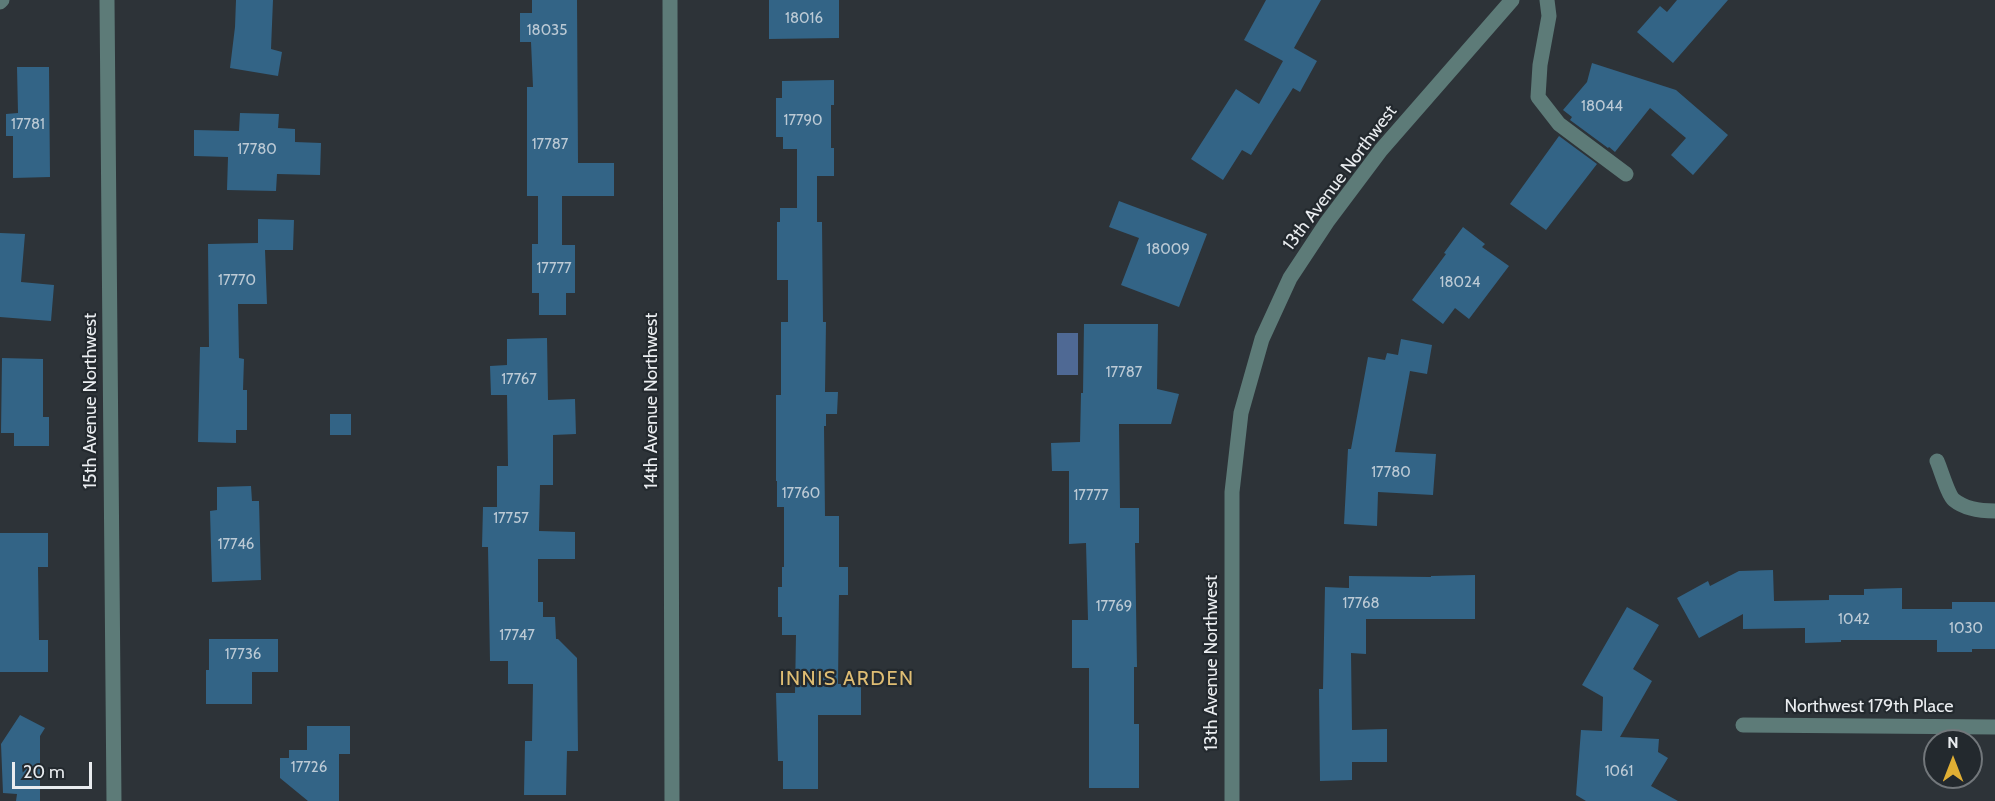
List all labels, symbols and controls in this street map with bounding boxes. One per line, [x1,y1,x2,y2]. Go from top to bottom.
house number: 18016 [785,10,823,28]
house number: 18035 [527,22,567,40]
house number: 18044 [1581,98,1623,116]
street label: 13th Avenue Northwest [1278,101,1402,255]
house number: 17790 [784,112,822,130]
house number: 17781 [11,116,45,134]
house number: 17787 [532,136,568,154]
house number: 17780 [237,141,277,159]
house number: 18009 [1146,241,1190,259]
house number: 17777 [536,260,572,278]
house number: 17770 [218,272,256,290]
house number: 18024 [1440,274,1480,292]
street label: 15th Avenue Northwest [80,313,102,489]
street label: 14th Avenue Northwest [641,313,663,489]
house number: 17787 [1106,364,1142,382]
house number: 17767 [501,371,537,389]
house number: 17780 [1371,464,1411,482]
house number: 17760 [782,485,820,503]
house number: 17777 [1073,487,1109,505]
house number: 17757 [493,510,529,528]
house number: 17746 [218,536,254,554]
street label: 13th Avenue Northwest [1201,575,1223,751]
house number: 17768 [1342,595,1380,613]
house number: 17769 [1096,598,1132,616]
house number: 1042 [1838,611,1870,629]
house number: 1030 [1949,620,1983,638]
house number: 17747 [499,627,535,645]
house number: 17736 [225,646,261,664]
district label: INNIS ARDEN [779,667,915,691]
street label: Northwest 179th Place [1785,696,1953,718]
north arrow [1923,729,1983,789]
text: N [1947,733,1959,752]
scale bar [15,750,94,788]
house number: 17726 [291,759,327,777]
text: 20 m [23,761,65,783]
house number: 1061 [1605,763,1633,781]

